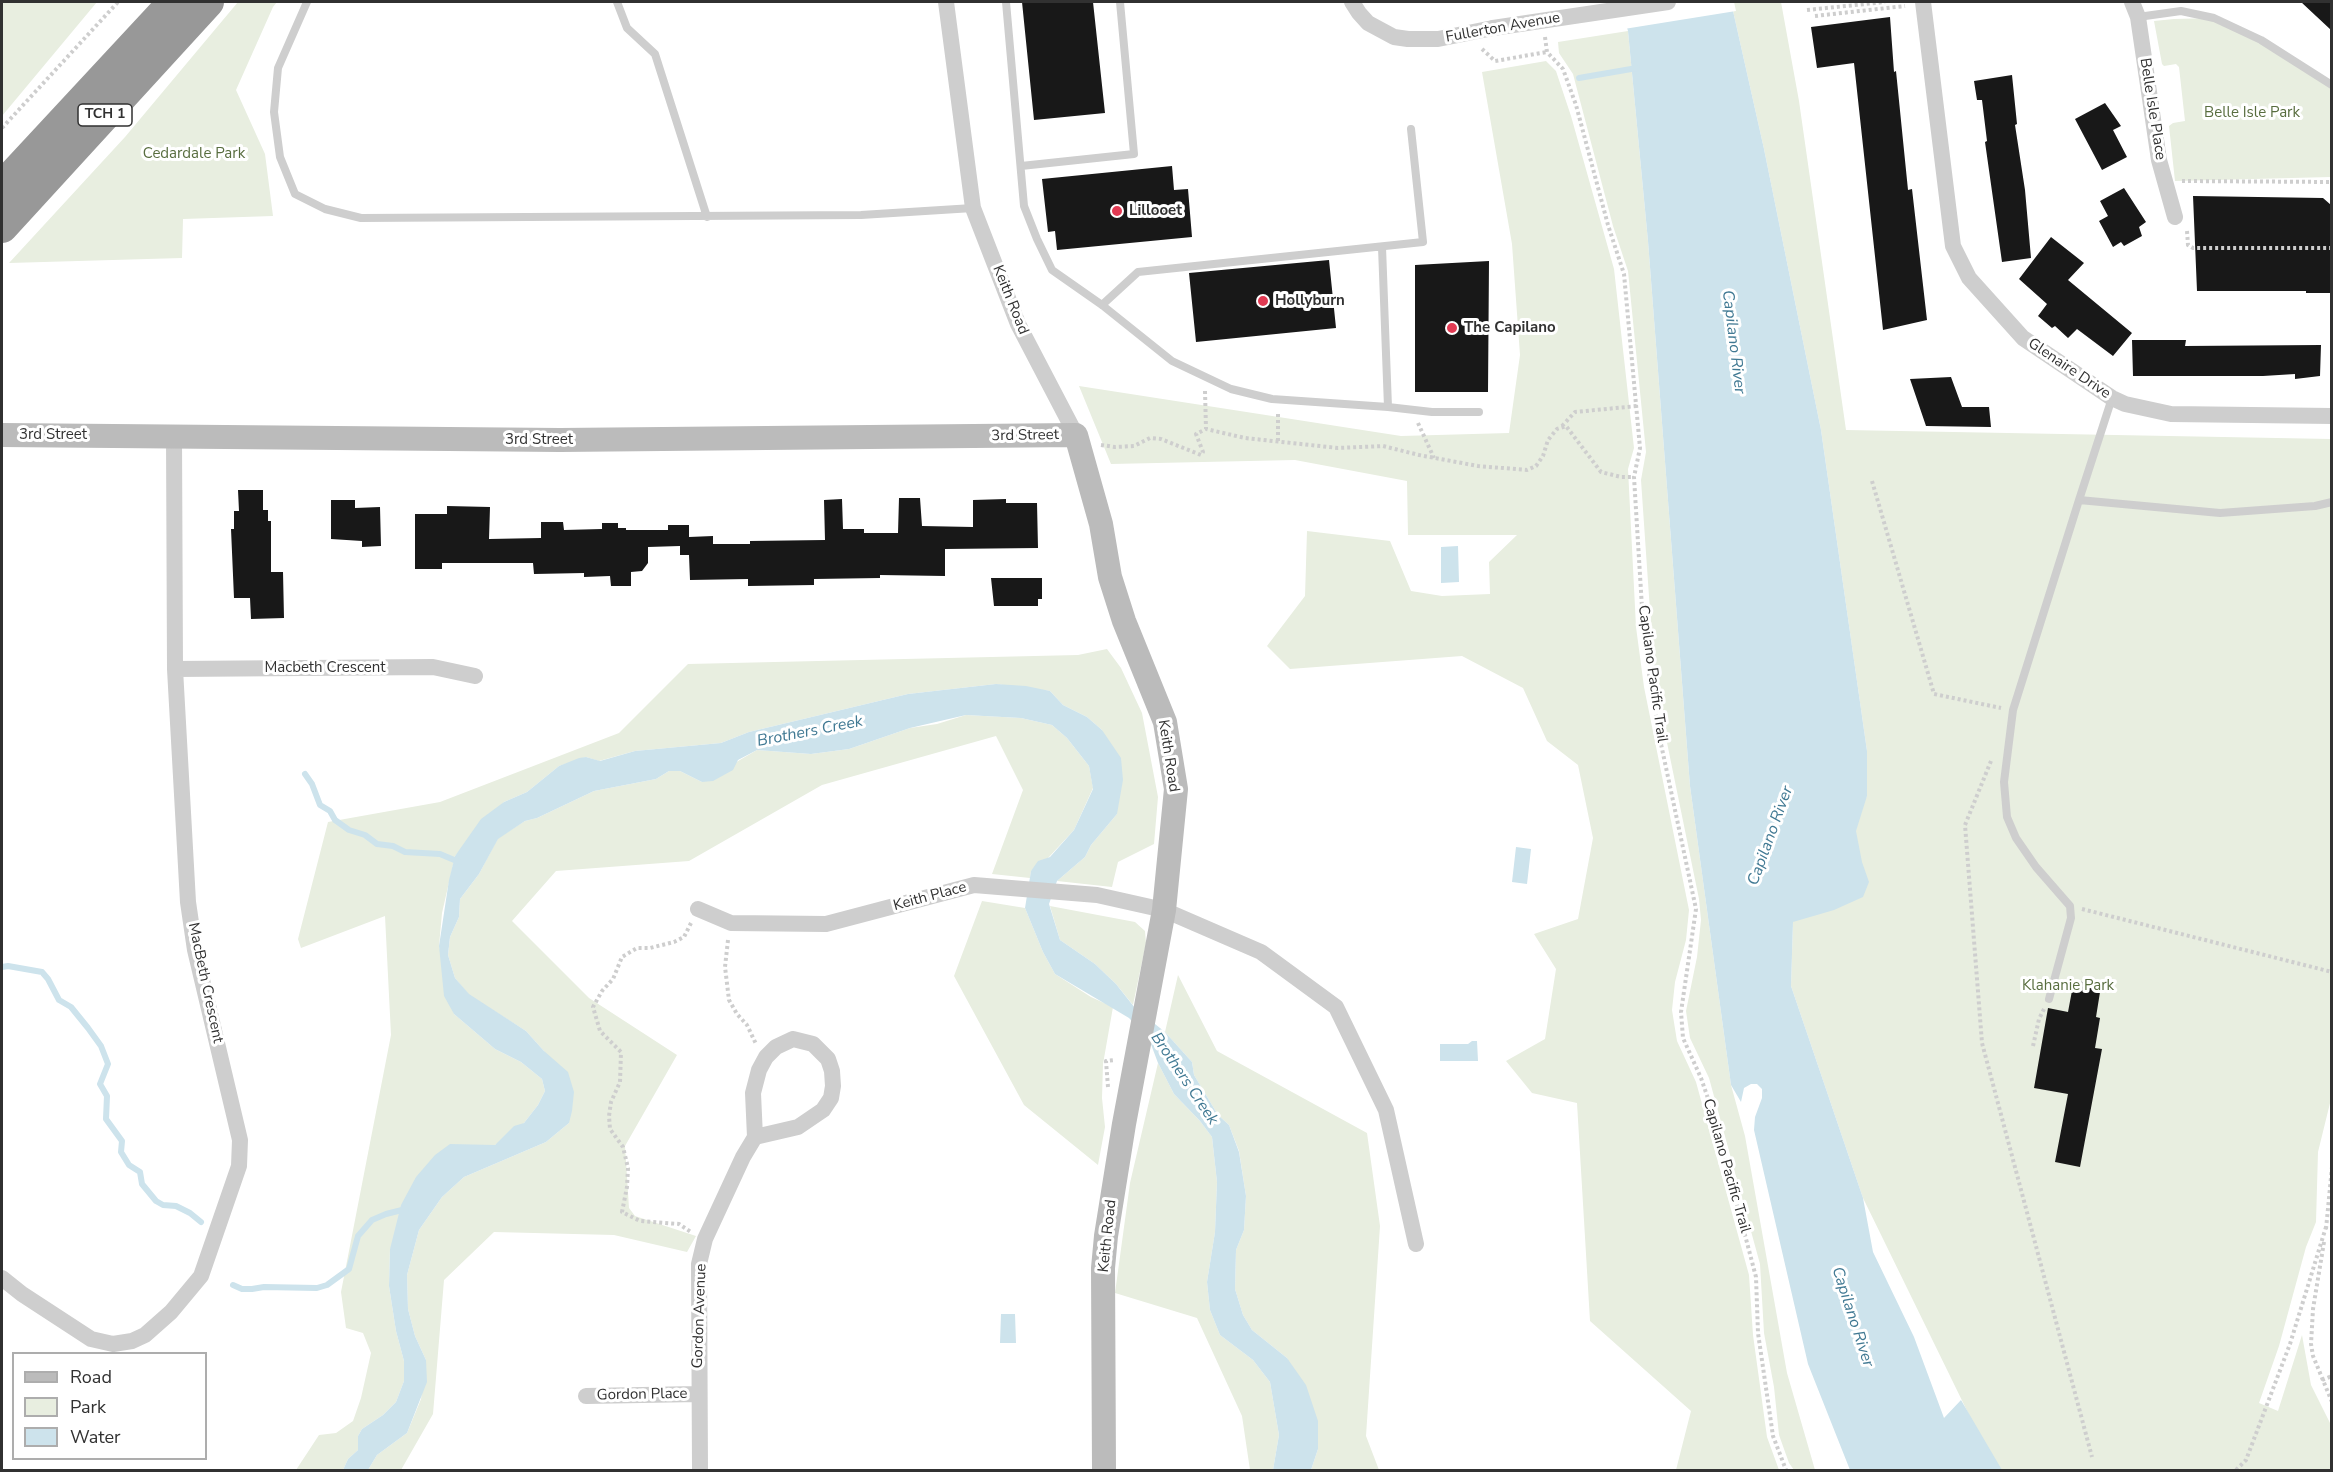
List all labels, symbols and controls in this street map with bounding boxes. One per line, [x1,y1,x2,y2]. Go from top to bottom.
street label: Fullerton Avenue [1444,9,1562,47]
street label: Belle Isle Place [2135,57,2169,161]
road number: TCH 1 [78,104,132,126]
park label: Belle Isle Park [2204,104,2300,122]
park label: Cedardale Park [143,145,245,163]
place label: Lillooet [1129,202,1182,220]
marker: Lillooet [1110,204,1124,218]
street label: Keith Road [988,263,1032,337]
water label: Capilano River [1717,289,1749,395]
place label: Hollyburn [1275,292,1345,310]
marker: Hollyburn [1256,294,1270,308]
place label: The Capilano [1464,319,1556,337]
marker: The Capilano [1445,321,1459,335]
street label: Glenaire Drive [2024,335,2114,403]
street label: 3rd Street [19,426,87,444]
street label: 3rd Street [991,426,1059,446]
street label: 3rd Street [505,431,573,449]
street label: Capilano Pacific Trail [1633,604,1671,744]
street label: Macbeth Crescent [264,659,386,677]
water label: Brothers Creek [755,712,865,752]
street label: Keith Road [1153,718,1183,794]
water label: Capilano River [1744,784,1798,888]
street label: Keith Place [891,879,969,915]
street label: MacBeth Crescent [183,921,227,1045]
park label: Klahanie Park [2022,977,2114,995]
water label: Brothers Creek [1146,1029,1222,1129]
street label: Capilano Pacific Trail [1698,1097,1754,1235]
street label: Keith Road [1095,1199,1121,1273]
street label: Gordon Avenue [689,1263,711,1369]
water label: Capilano River [1827,1265,1877,1369]
legend [12,1352,207,1460]
text: Road [70,1365,112,1389]
street label: Gordon Place [597,1385,687,1405]
text: Park [70,1395,106,1419]
text: Water [70,1425,121,1449]

